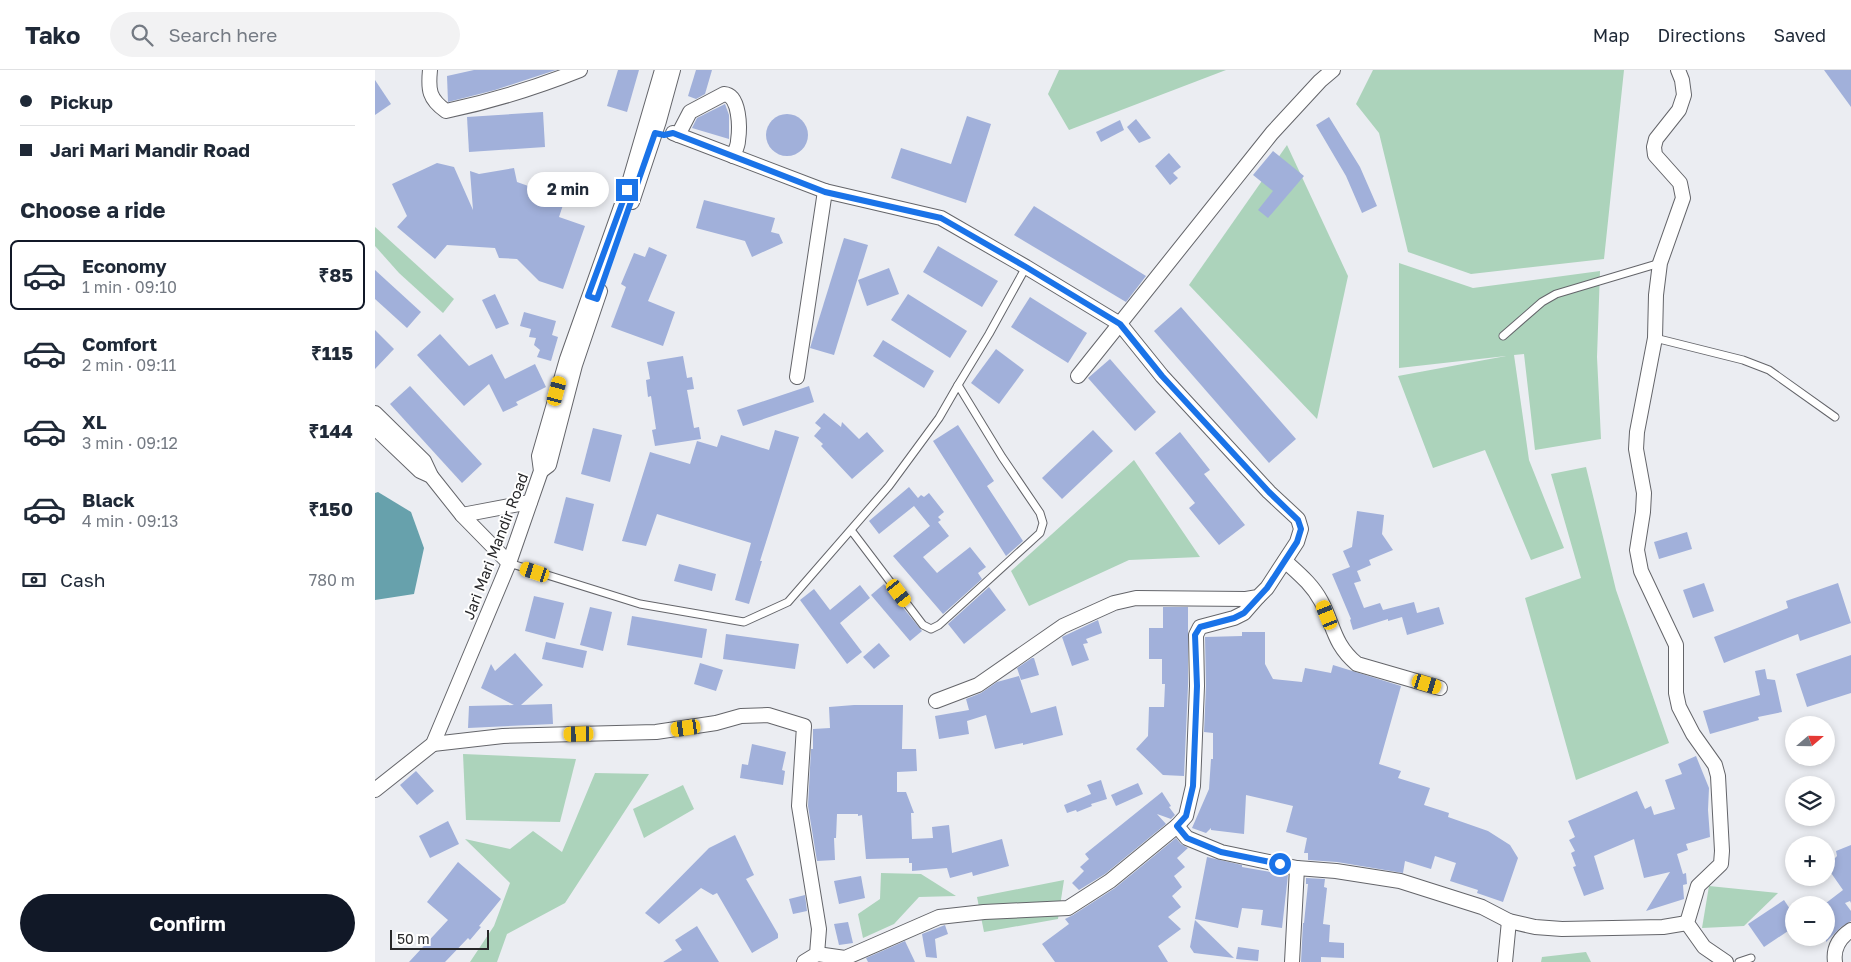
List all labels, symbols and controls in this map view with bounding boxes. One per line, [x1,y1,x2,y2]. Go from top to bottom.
search box [110,12,460,57]
text: Tako [25,20,80,49]
icon: search [128,21,156,49]
text: Search here [168,23,277,46]
text: Map [1593,24,1629,46]
text: Directions [1657,24,1745,46]
text: Saved [1773,24,1826,46]
text: Pickup [50,90,113,113]
text: Jari Mari Mandir Road [50,138,250,161]
callout: 2 min [527,172,609,208]
text: 2 min [547,179,589,199]
route end [616,179,638,201]
text: Choose a ride [20,196,166,223]
icon: car [22,253,67,298]
text: Economy [82,254,167,277]
text: ₹85 [318,263,353,286]
text: 1 min · 09:10 [82,277,177,297]
icon: car [22,331,67,376]
text: Comfort [82,332,157,355]
text: ₹115 [311,341,353,364]
text: 2 min · 09:11 [82,355,176,375]
car [545,375,568,407]
icon: car [22,409,67,454]
text: XL [82,410,107,433]
text: ₹144 [309,419,353,442]
text: 3 min · 09:12 [82,433,178,453]
street label: Jari Mari Mandir Road [459,470,531,622]
icon: car [22,487,67,532]
text: Black [82,488,135,511]
text: ₹150 [308,497,353,520]
text: 4 min · 09:13 [82,511,178,531]
car [518,560,551,584]
icon: cash [20,566,48,594]
text: Cash [60,568,105,591]
text: 780 m [309,570,355,590]
car [883,577,914,609]
car [1314,598,1339,632]
car [1410,672,1443,696]
north arrow [1785,716,1835,766]
map controls [1785,716,1835,946]
car [670,718,701,738]
car [563,726,594,742]
button: layers [1785,776,1835,826]
button: + [1785,836,1835,886]
route start [1269,853,1291,875]
button: Confirm [20,894,355,952]
button: − [1785,896,1835,946]
scale bar [390,927,489,950]
text: 50 m [397,930,430,947]

